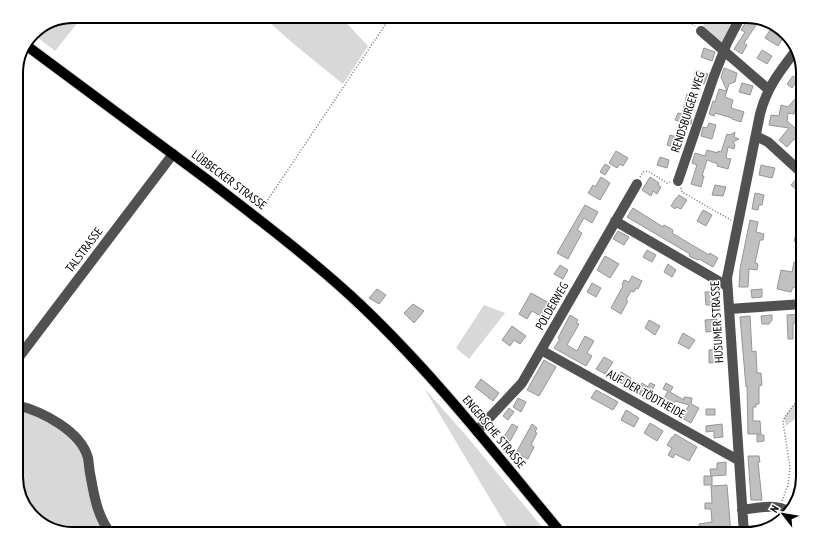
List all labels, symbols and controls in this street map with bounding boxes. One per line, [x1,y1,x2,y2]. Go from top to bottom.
street label: RENDSBURGER WEG [667,69,708,154]
street label: LÜBBECKER STRASSE [189,147,270,213]
street label: TALSTRASSE [62,224,105,275]
street label: POLDERWEG [532,279,571,332]
street label: HUSUMER STRASSE [707,281,726,363]
street label: AUF DER TÖDTHEIDE [604,366,688,421]
street label: ENGERSCHE STRASSE [460,392,529,471]
north arrow [763,494,803,534]
text: N [767,503,782,515]

